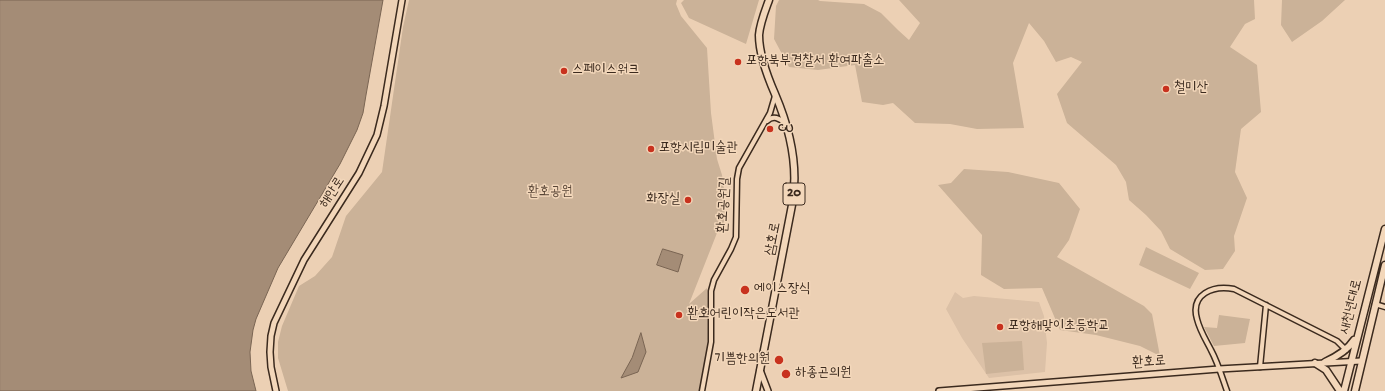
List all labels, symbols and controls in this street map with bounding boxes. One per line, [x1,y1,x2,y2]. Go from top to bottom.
place label: 포항북부경찰서 환여파출소 [746,54,885,70]
marker: 포항북부경찰서 환여파출소 [733,57,743,67]
place label: 스페이스워크 [572,63,640,79]
marker: 스페이스워크 [559,66,569,76]
place label: 철미산 [1174,81,1208,97]
marker: 철미산 [1161,84,1171,94]
place label: CU [778,121,794,137]
marker: CU [765,124,775,134]
place label: 포항시립미술관 [659,141,738,157]
marker: 포항시립미술관 [646,144,656,154]
street label: 해안로 [317,174,349,212]
street label: 환호공원길 [715,176,735,234]
road number: 20 [783,183,805,205]
park label: 환호공원 [527,185,573,201]
place label: 화장실 [646,192,680,208]
marker: 화장실 [683,195,693,205]
street label: 삼호로 [763,221,785,257]
street label: 새천년대로 [1337,278,1367,336]
place label: 에이스장식 [754,282,810,298]
marker: 에이스장식 [739,284,751,296]
place label: 환호어린이작은도서관 [687,307,800,323]
marker: 환호어린이작은도서관 [674,310,684,320]
place label: 포항해맞이초등학교 [1008,319,1109,335]
marker: 포항해맞이초등학교 [995,322,1005,332]
place label: 기쁨한의원 [714,352,770,368]
street label: 환호로 [1132,353,1166,373]
marker: 기쁨한의원 [773,354,785,366]
place label: 하종곤의원 [795,366,851,382]
marker: 하종곤의원 [780,368,792,380]

